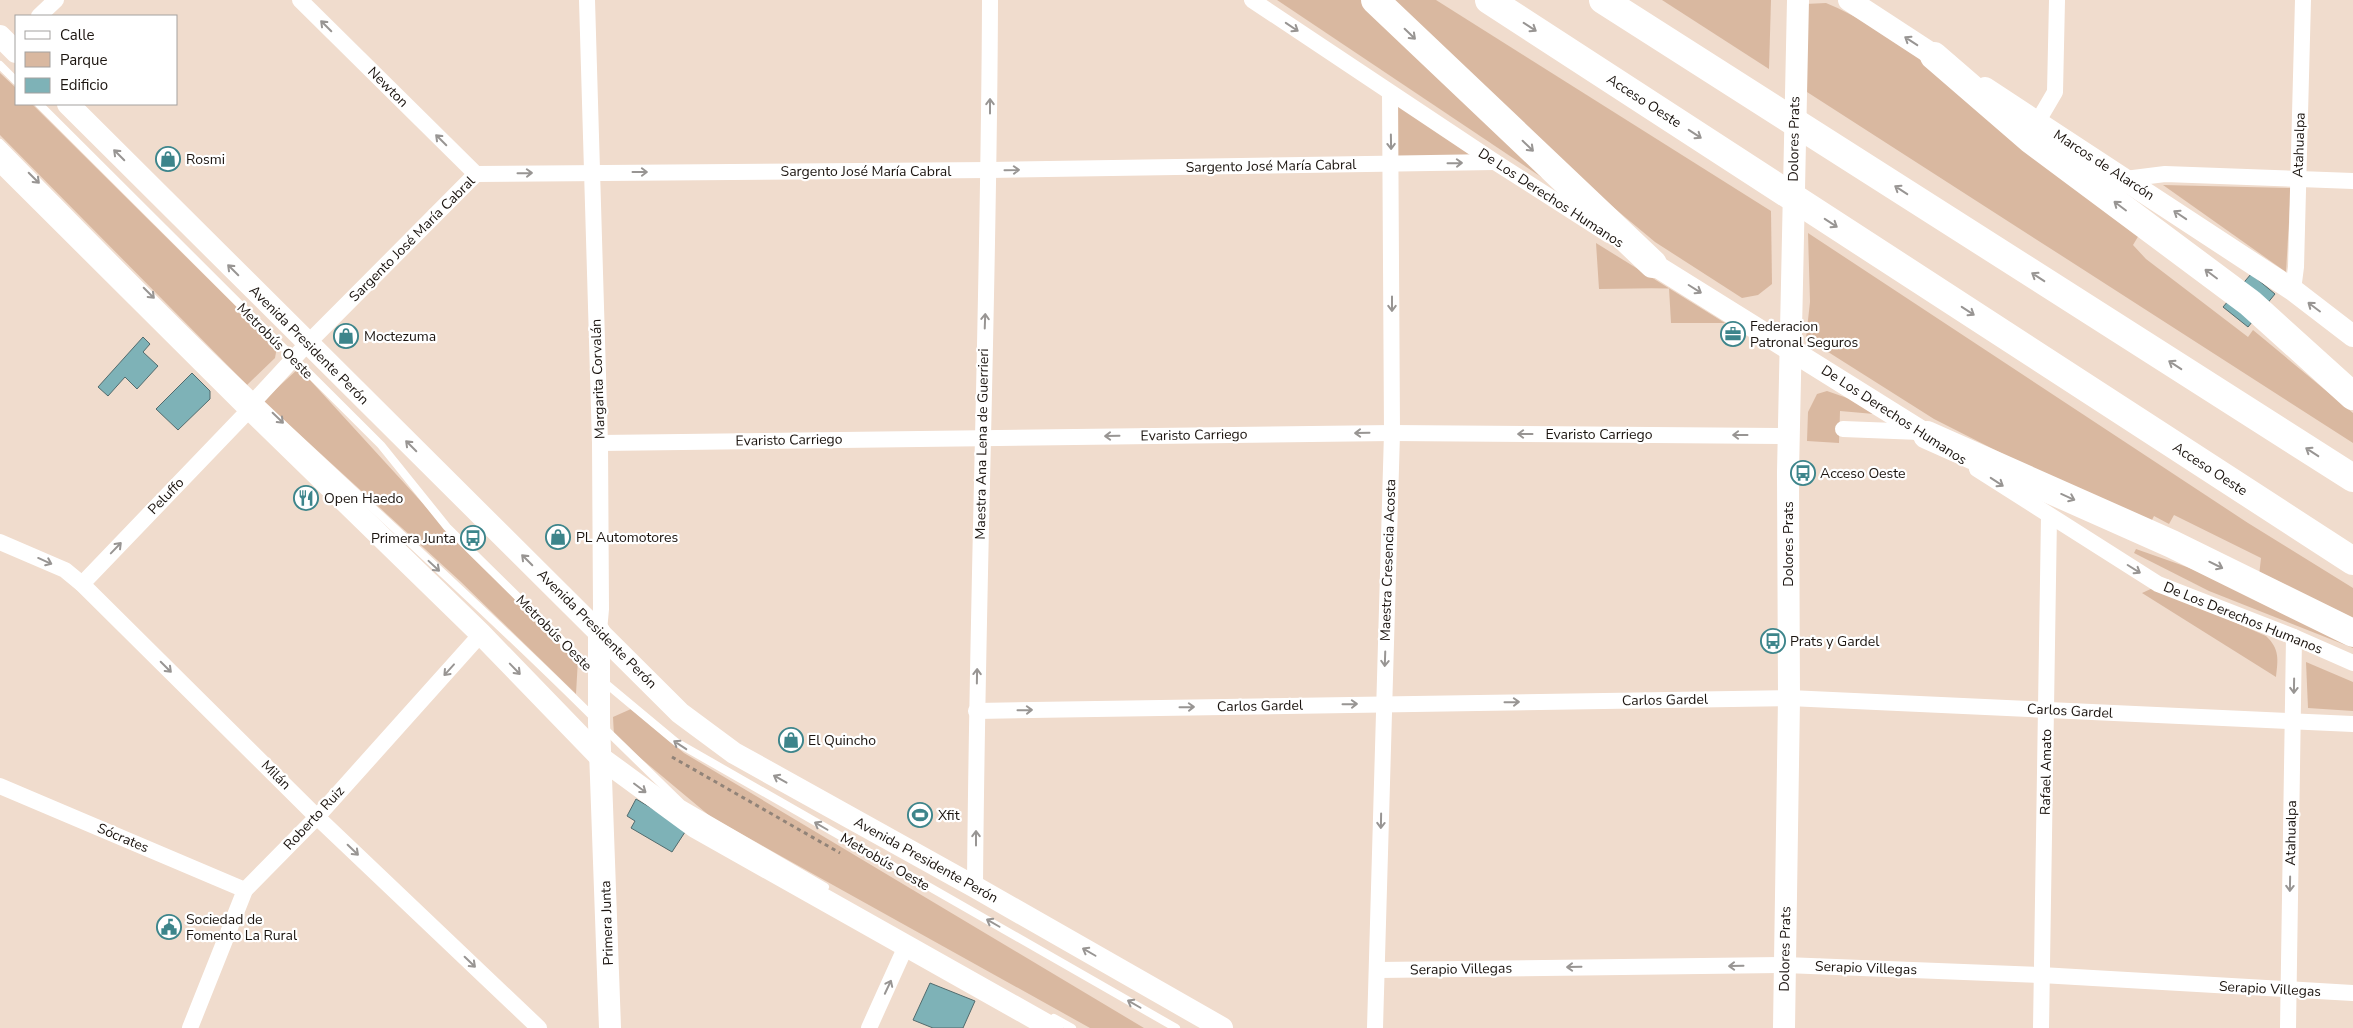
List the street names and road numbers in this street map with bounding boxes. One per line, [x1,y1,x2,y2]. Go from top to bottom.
street label: Newton [364,63,412,111]
street label: Acceso Oeste [1603,70,1685,132]
street label: Dolores Prats [1784,96,1804,182]
street label: Atahualpa [2288,112,2310,178]
street label: Marcos de Alarcón [2050,125,2158,205]
street label: De Los Derechos Humanos [1474,144,1628,252]
street label: Sargento José María Cabral [1185,155,1357,177]
street label: Sargento José María Cabral [781,162,952,181]
street label: Sargento José María Cabral [345,171,480,306]
street label: Avenida Presidente Perón [245,281,373,409]
street label: Metrobús Oeste [233,299,317,383]
street label: Margarita Corvalán [586,319,610,439]
street label: Maestra Ana Lena de Guerrieri [971,348,993,540]
street label: De Los Derechos Humanos [1817,361,1971,469]
street label: Evaristo Carriego [1140,425,1248,445]
street label: Evaristo Carriego [1546,425,1653,444]
street label: Evaristo Carriego [735,430,843,450]
street label: Acceso Oeste [2169,438,2251,500]
street label: Peluffo [144,473,189,519]
street label: Maestra Cresencia Acosta [1376,479,1400,641]
street label: Dolores Prats [1779,501,1798,587]
street label: Avenida Presidente Perón [533,565,661,693]
street label: De Los Derechos Humanos [2161,577,2326,659]
street label: Metrobús Oeste [512,591,596,675]
street label: Carlos Gardel [1622,690,1709,710]
street label: Carlos Gardel [1217,696,1304,716]
street label: Carlos Gardel [2027,699,2114,723]
street label: Rafael Amato [2036,729,2056,815]
street label: Milán [257,756,295,794]
street label: Roberto Ruiz [279,781,349,854]
street label: Atahualpa [2281,800,2301,866]
street label: Avenida Presidente Perón [851,812,1001,908]
street label: Sócrates [94,819,152,857]
street label: Metrobús Oeste [837,829,933,895]
street label: Primera Junta [596,880,618,966]
street label: Dolores Prats [1775,906,1795,992]
street label: Serapio Villegas [1815,957,1918,979]
street label: Serapio Villegas [1410,959,1512,979]
street label: Serapio Villegas [2219,977,2322,1001]

